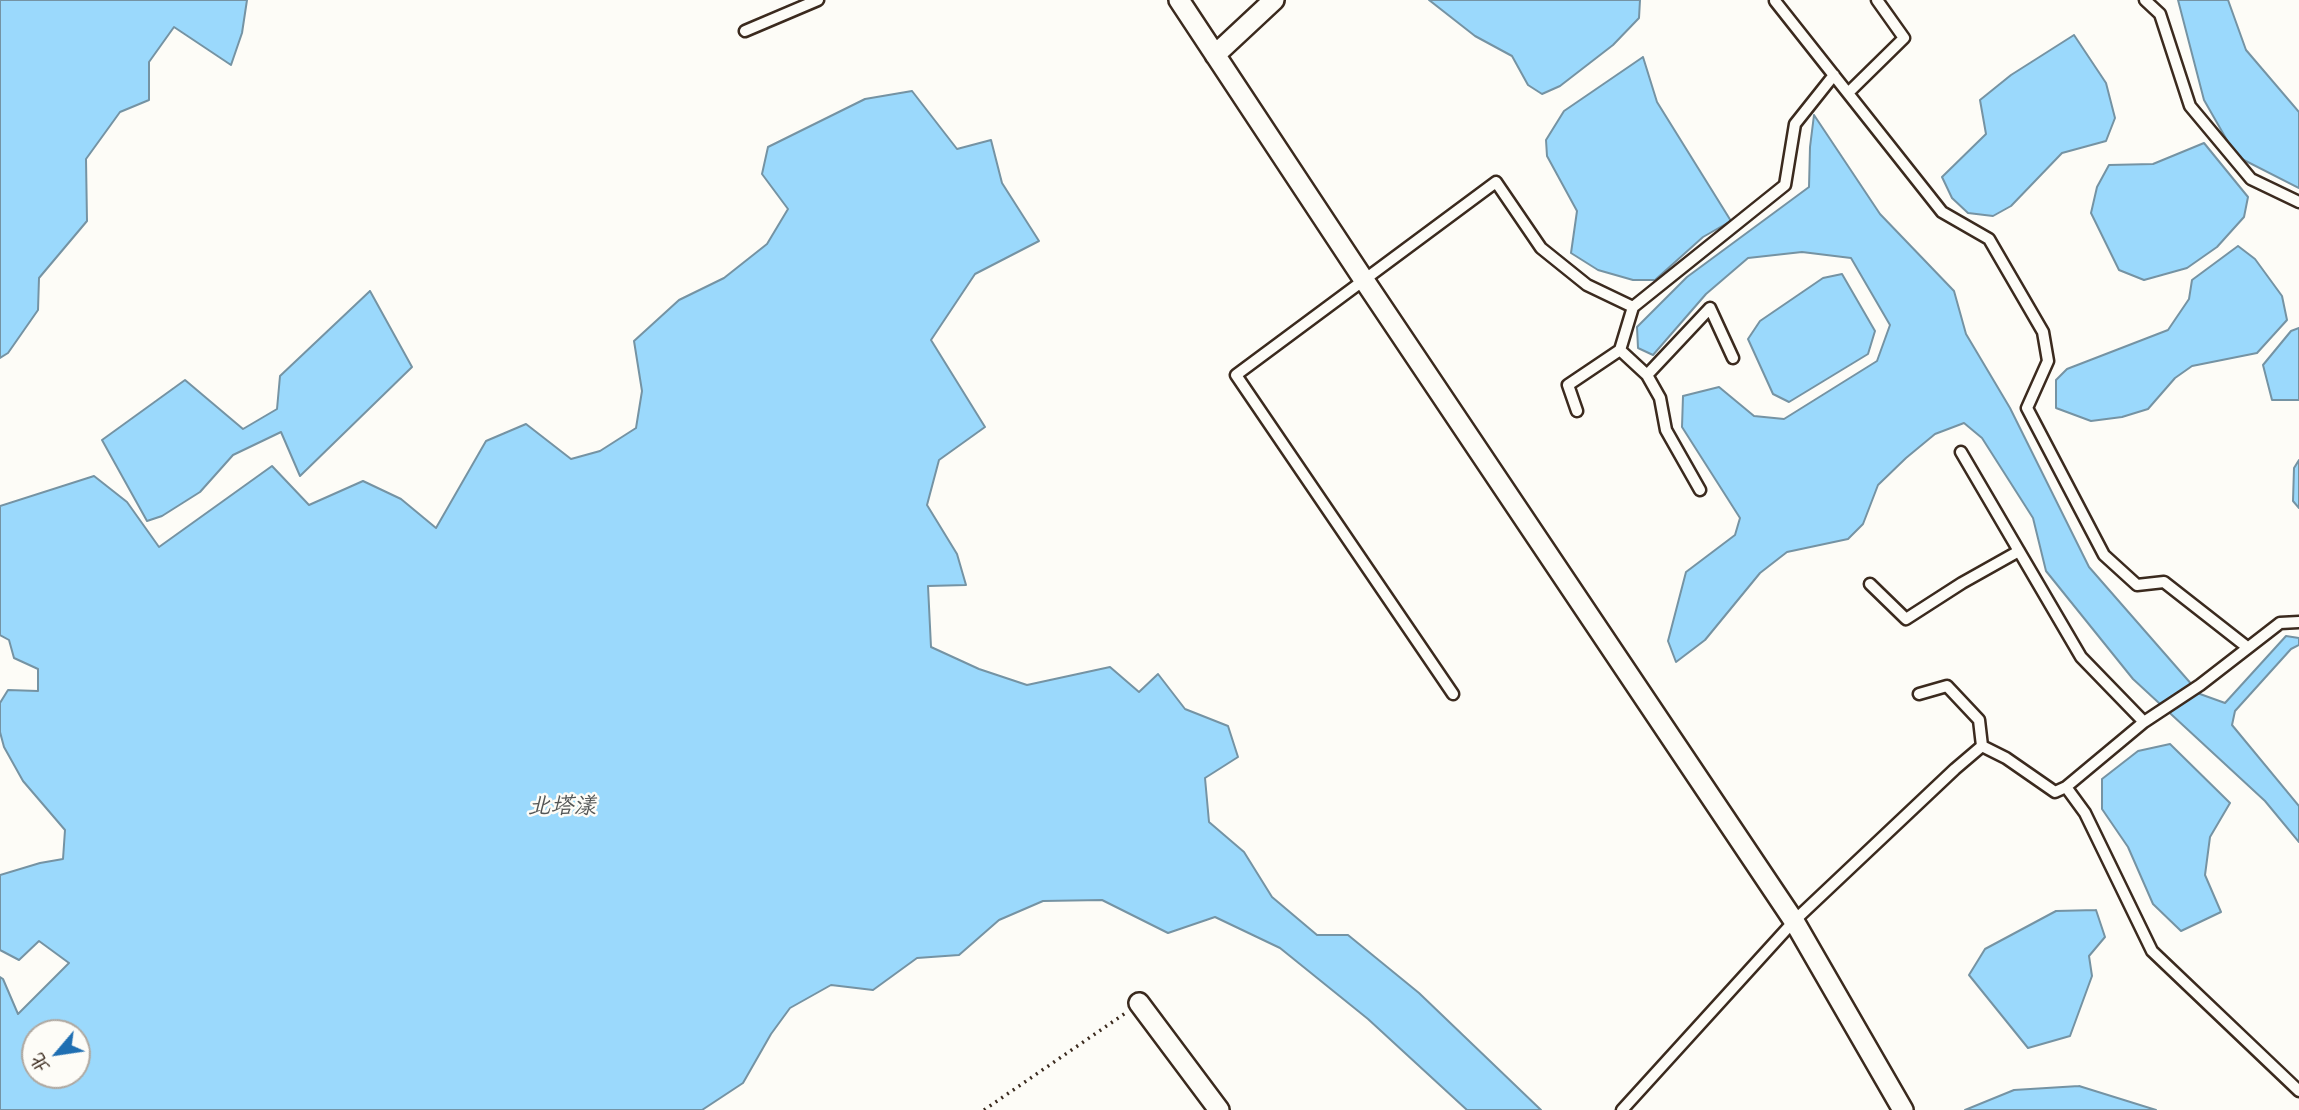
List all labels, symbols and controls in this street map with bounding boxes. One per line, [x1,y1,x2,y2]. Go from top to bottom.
water label: 北塔漾 [528,792,596,820]
north arrow [21,1019,91,1089]
text: 北 [23,1049,54,1078]

